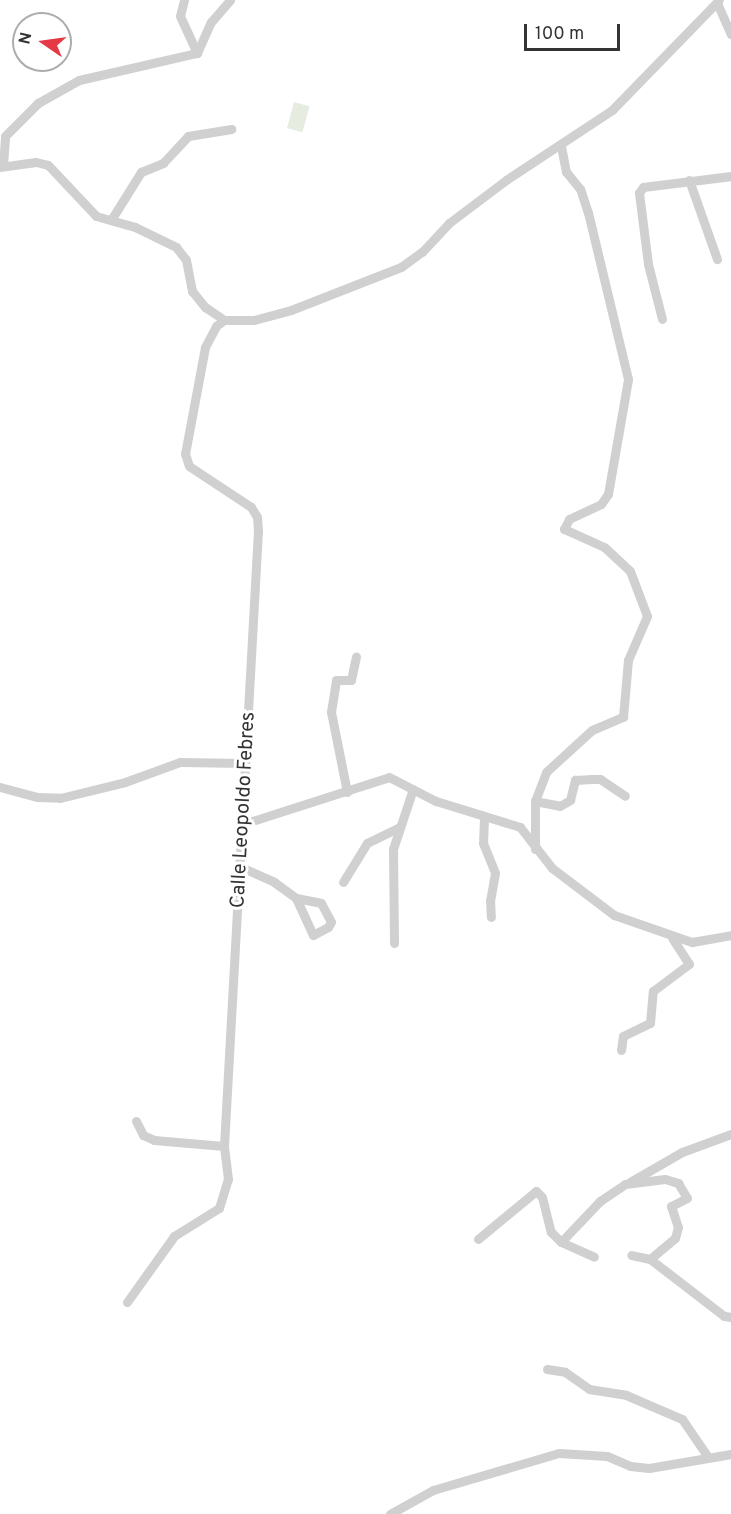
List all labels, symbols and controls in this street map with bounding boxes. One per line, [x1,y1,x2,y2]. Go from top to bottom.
north arrow [12,12,72,72]
scale bar [527,12,623,50]
text: 100 m [535,23,584,46]
text: N [15,31,37,46]
street label: Calle Leopoldo Febres [227,711,261,909]

